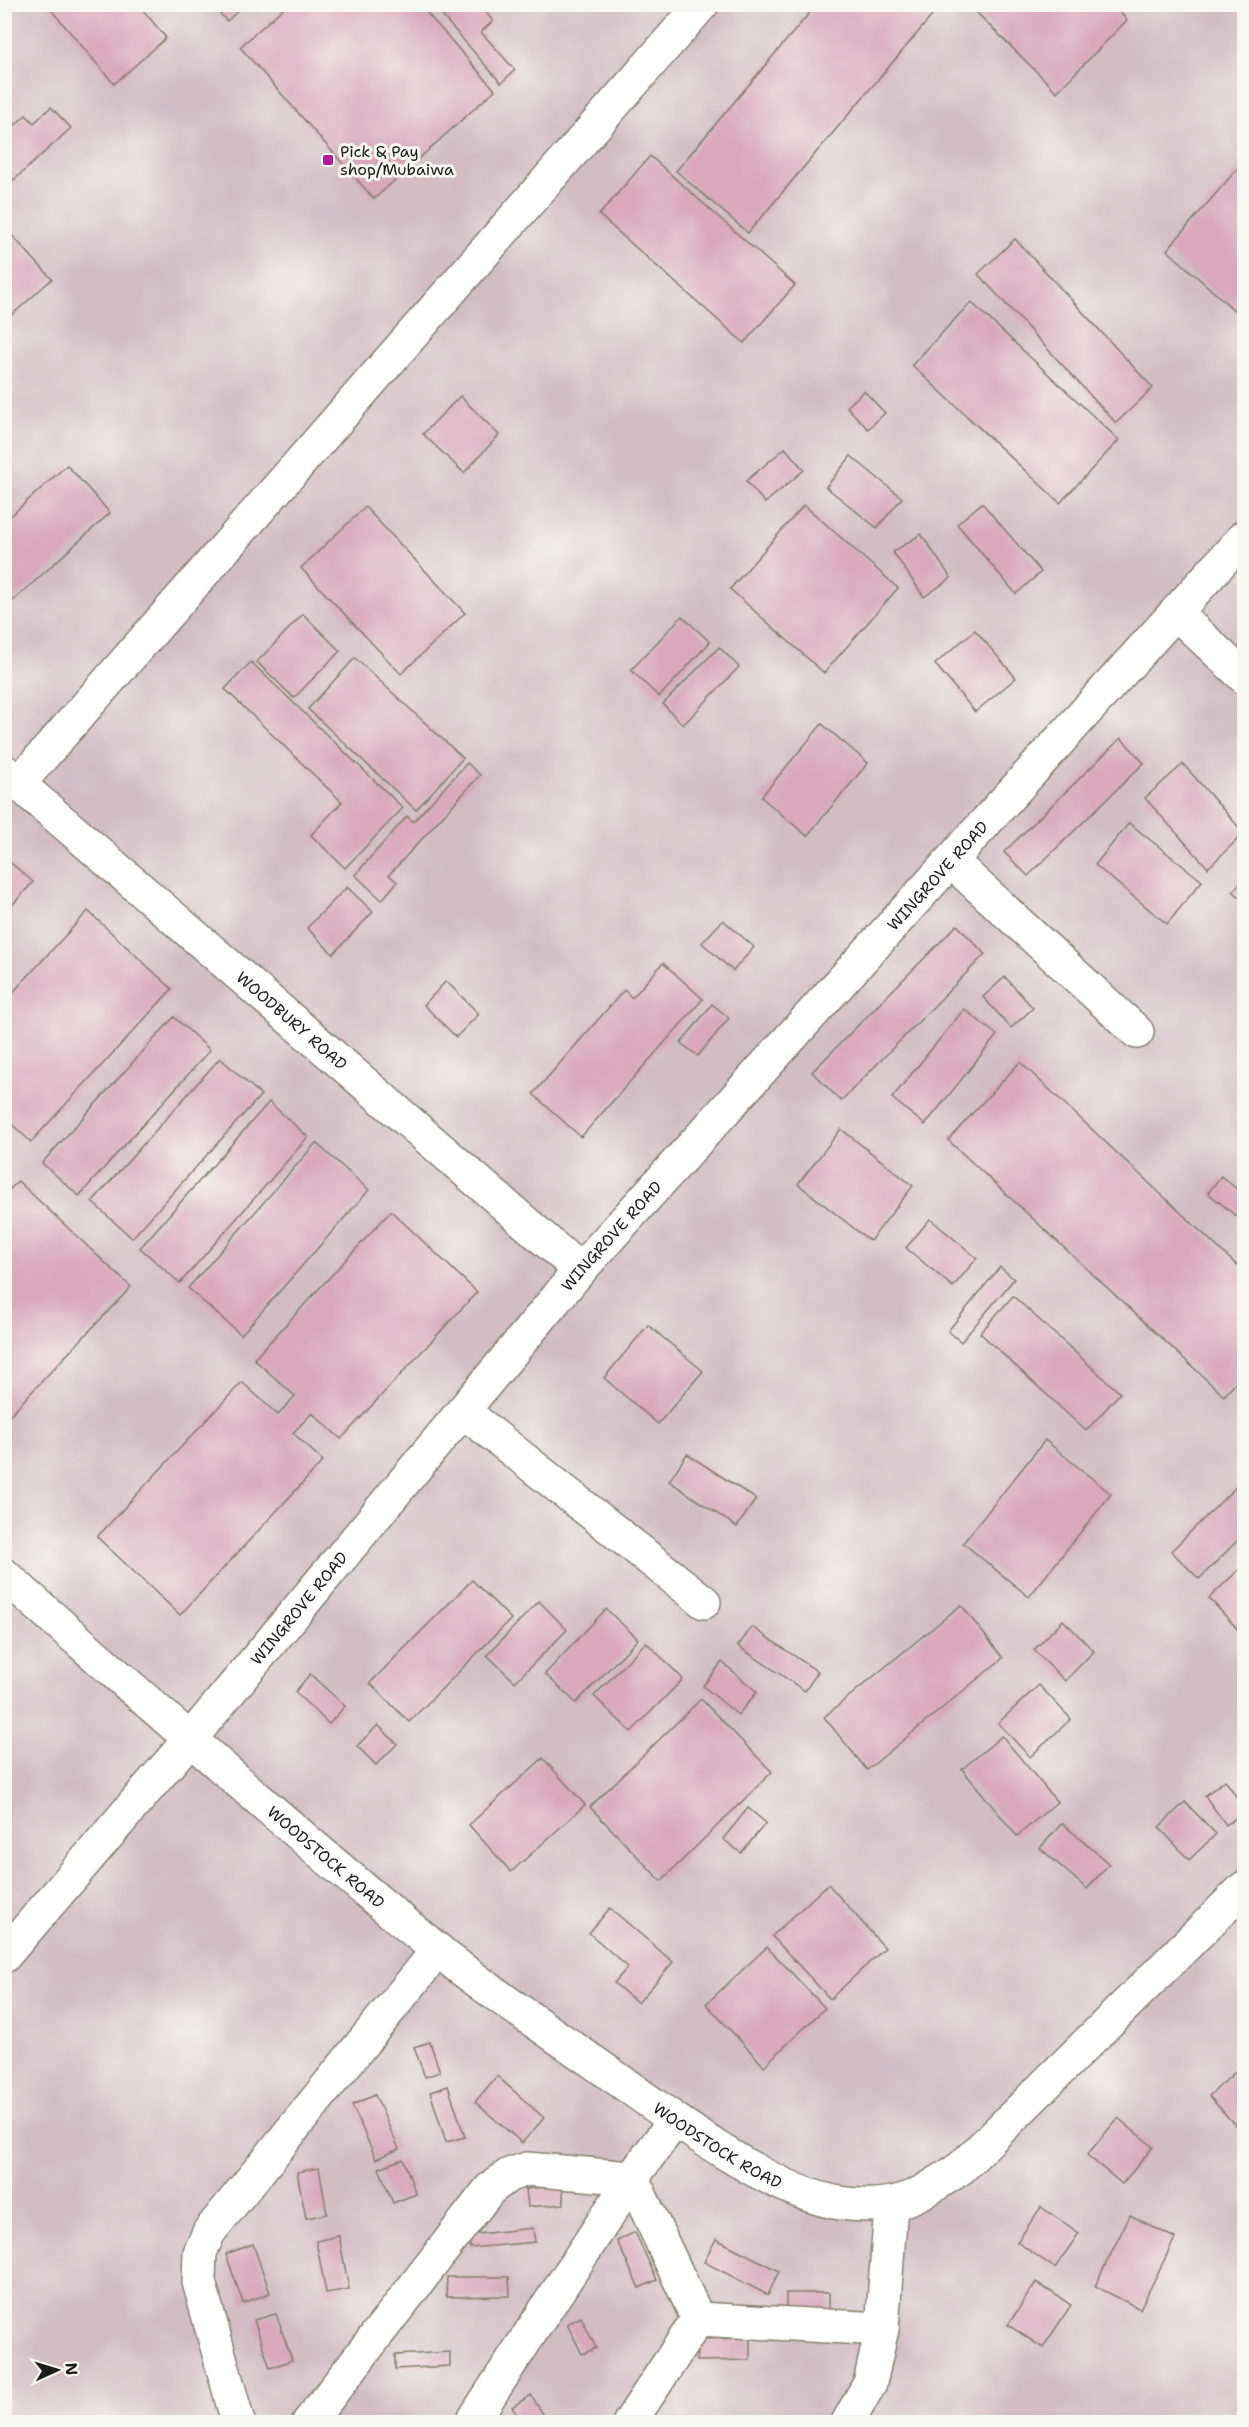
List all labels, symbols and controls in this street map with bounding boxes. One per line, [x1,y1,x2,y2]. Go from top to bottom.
place label: Pick & Pay shop/Mubaiwa [340,141,454,180]
marker: Pick & Pay shop/Mubaiwa [321,153,335,167]
street label: WINGROVE ROAD [882,816,992,935]
street label: WOODBURY ROAD [232,967,352,1074]
street label: WINGROVE ROAD [556,1176,666,1295]
street label: WINGROVE ROAD [246,1547,352,1669]
street label: WOODSTOCK ROAD [263,1801,389,1913]
street label: WOODSTOCK ROAD [649,2097,785,2193]
north arrow [27,2340,87,2400]
text: N [61,2362,82,2376]

